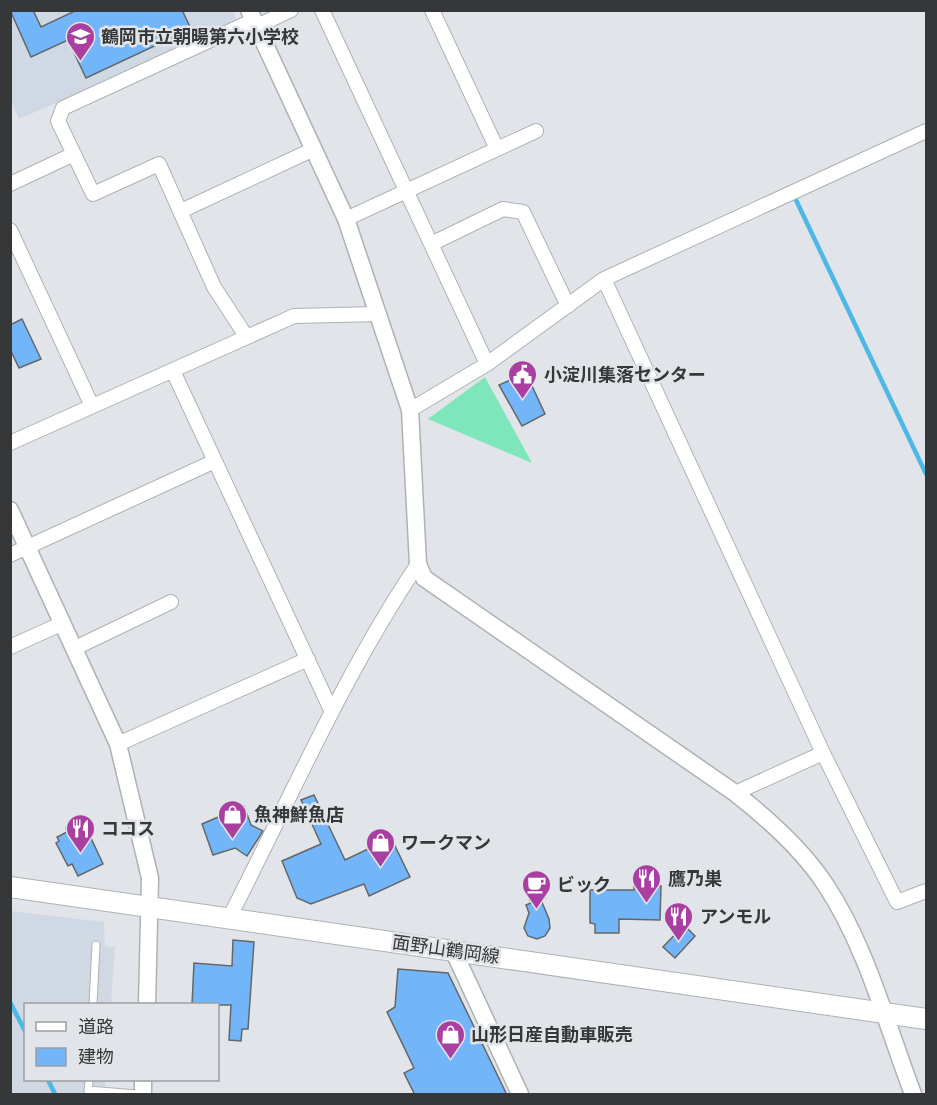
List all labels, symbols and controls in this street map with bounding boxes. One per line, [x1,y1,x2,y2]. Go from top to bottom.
school or university icon: 鶴岡市立朝暘第六小学校 [64,20,96,62]
place label: 鶴岡市立朝暘第六小学校 [101,24,299,49]
public building icon: 小淀川集落センター [507,358,539,400]
place label: 小淀川集落センター [544,362,706,387]
shop icon: 魚神鮮魚店 [217,798,249,840]
place label: 魚神鮮魚店 [254,802,344,827]
restaurant icon: ココス [64,812,96,854]
place label: ココス [101,816,155,841]
shop icon: ワークマン [364,826,396,868]
place label: ワークマン [401,830,491,855]
restaurant icon: 鷹乃巣 [631,862,663,904]
place label: 鷹乃巣 [668,866,722,891]
cafe icon: ビック [520,868,552,910]
place label: ビック [557,872,611,897]
restaurant icon: アンモル [663,900,695,942]
place label: アンモル [700,904,771,929]
street label: 面野山鶴岡線 [391,929,501,969]
legend [24,1003,219,1081]
text: 道路 [78,1014,114,1039]
shop icon: 山形日産自動車販売 [434,1018,466,1060]
place label: 山形日産自動車販売 [471,1022,633,1047]
text: 建物 [78,1044,114,1069]

